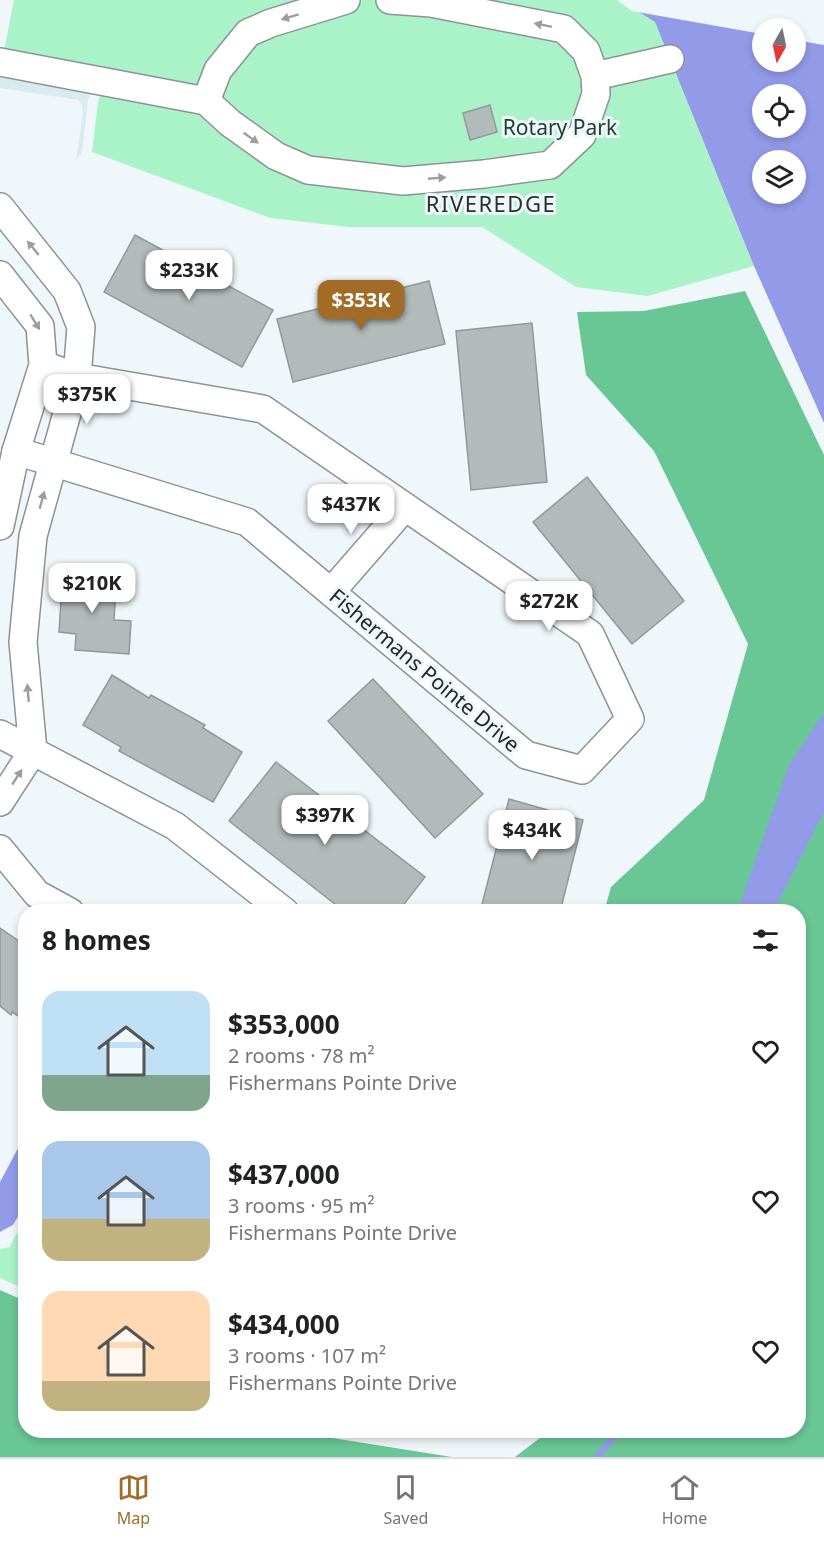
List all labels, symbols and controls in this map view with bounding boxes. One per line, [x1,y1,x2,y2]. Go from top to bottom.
one-way arrow [281,13,299,22]
north arrow [752,18,806,72]
map controls [752,18,806,204]
one-way arrow [533,19,552,29]
button: locate [752,84,806,138]
park label: Rotary Park [503,113,618,141]
one-way arrow [243,132,259,144]
button: layers [752,150,806,204]
one-way arrow [427,174,446,183]
district label: RIVEREDGE [426,188,556,218]
one-way arrow [28,241,40,256]
pin: $233K [147,250,231,301]
text: $233K [159,256,219,283]
pin: $353K [319,280,403,331]
text: $353K [331,286,391,313]
one-way arrow [29,314,40,330]
pin: $375K [45,374,129,425]
text: $375K [57,380,117,407]
pin: $437K [309,484,393,535]
text: $437K [321,490,381,517]
one-way arrow [38,491,48,509]
pin: $210K [50,563,134,614]
text: $210K [62,569,122,596]
pin: $272K [507,581,591,632]
street label: Fishermans Pointe Drive [324,582,526,758]
text: $272K [519,587,579,614]
one-way arrow [23,684,33,703]
one-way arrow [11,769,22,785]
pin: $397K [283,795,367,846]
text: $397K [295,801,355,828]
pin: $434K [490,810,574,861]
text: $434K [502,816,562,843]
text: 8 homes [42,922,151,958]
icon: filters [749,924,782,957]
text: $353,000 [228,1006,340,1042]
icon: home [90,1015,162,1087]
icon: heart [749,1035,782,1068]
text: 2 rooms · 78 m² [228,1042,375,1069]
text: Fishermans Pointe Drive [228,1069,457,1096]
text: $437,000 [228,1156,340,1192]
icon: home [90,1165,162,1237]
icon: heart [749,1185,782,1218]
text: 3 rooms · 95 m² [228,1192,375,1219]
text: Fishermans Pointe Drive [228,1219,457,1246]
text: $434,000 [228,1306,340,1342]
icon: home [90,1315,162,1387]
icon: heart [749,1335,782,1368]
text: 3 rooms · 107 m² [228,1342,386,1369]
text: Fishermans Pointe Drive [228,1369,457,1396]
tab: Map [117,1471,150,1529]
tab: Saved [384,1471,428,1529]
tab: Home [662,1471,707,1529]

